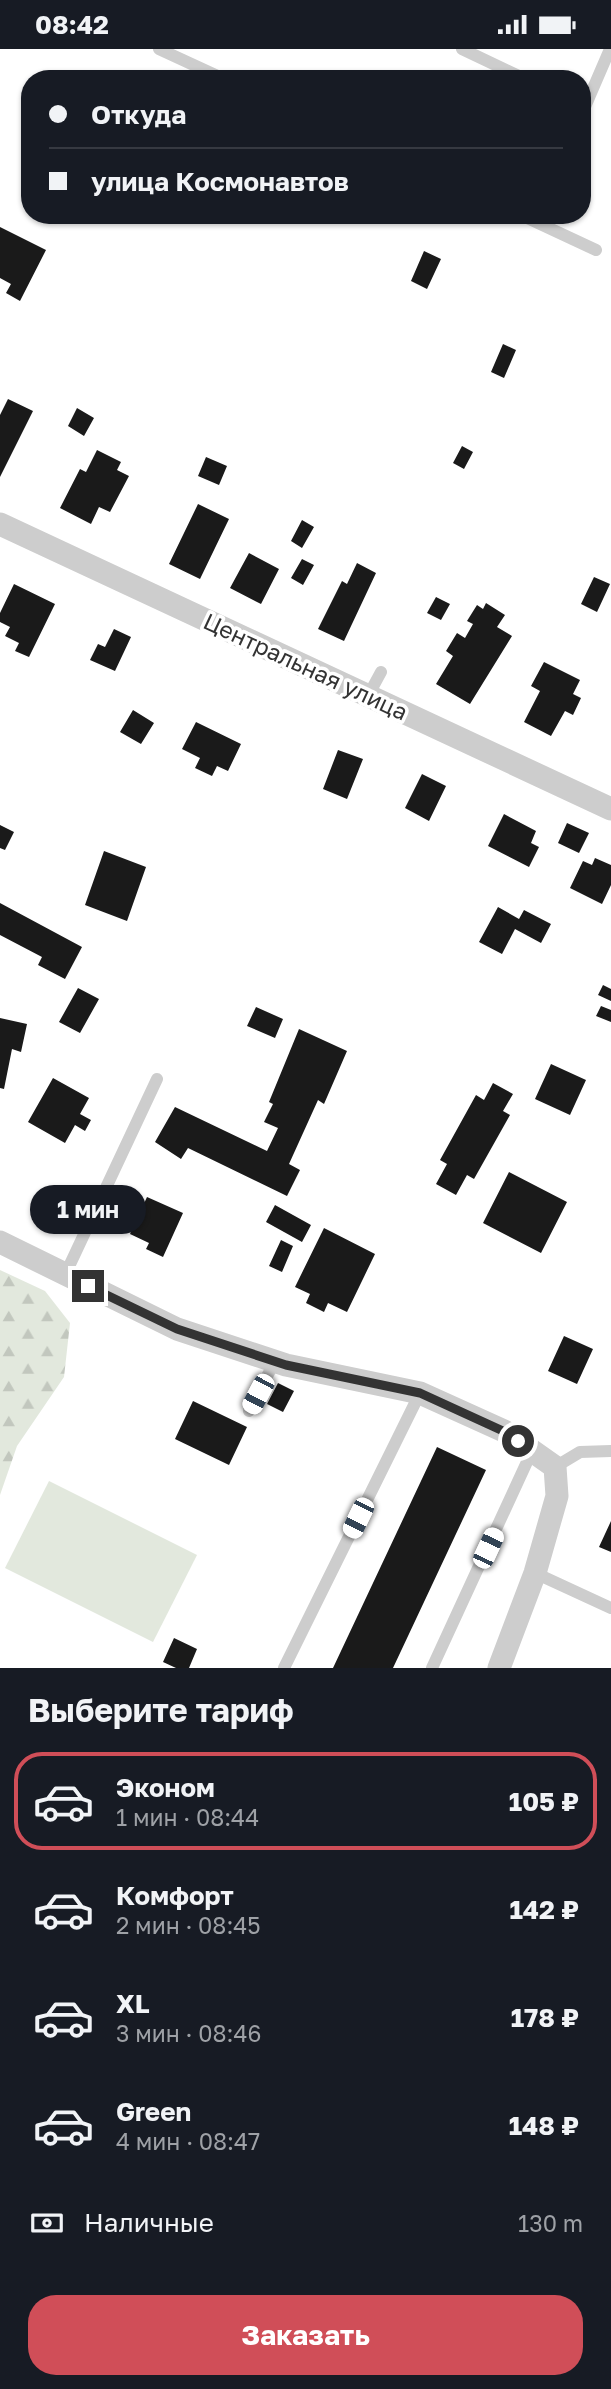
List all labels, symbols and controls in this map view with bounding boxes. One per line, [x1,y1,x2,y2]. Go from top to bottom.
text: 08:42 [35,9,109,40]
text: Откуда [91,99,186,130]
text: улица Космонавтов [91,166,349,197]
street label: Центральная улица [200,606,412,726]
callout: 1 мин [30,1185,146,1233]
text: 1 мин [57,1195,119,1223]
route end [72,1270,104,1302]
car [239,1371,278,1417]
route start [502,1425,534,1457]
car [340,1495,377,1541]
car [470,1525,507,1571]
text: Выберите тариф [28,1691,294,1729]
icon: car [32,1770,95,1833]
text: Эконом [116,1772,215,1803]
text: 105 ₽ [509,1786,579,1817]
text: 1 мин · 08:44 [116,1803,259,1831]
icon: car [32,1878,95,1941]
text: Комфорт [116,1880,234,1911]
text: 142 ₽ [509,1894,579,1925]
text: 2 мин · 08:45 [116,1911,261,1939]
icon: car [32,1986,95,2049]
text: XL [116,1988,150,2019]
text: 178 ₽ [511,2002,579,2033]
text: 3 мин · 08:46 [116,2019,261,2047]
icon: car [32,2094,95,2157]
text: Green [116,2096,191,2127]
text: 148 ₽ [509,2110,579,2141]
text: 4 мин · 08:47 [116,2127,260,2155]
icon: cash [28,2204,66,2242]
text: Наличные [84,2207,214,2238]
text: 130 m [518,2209,583,2237]
button: Заказать [28,2295,583,2375]

